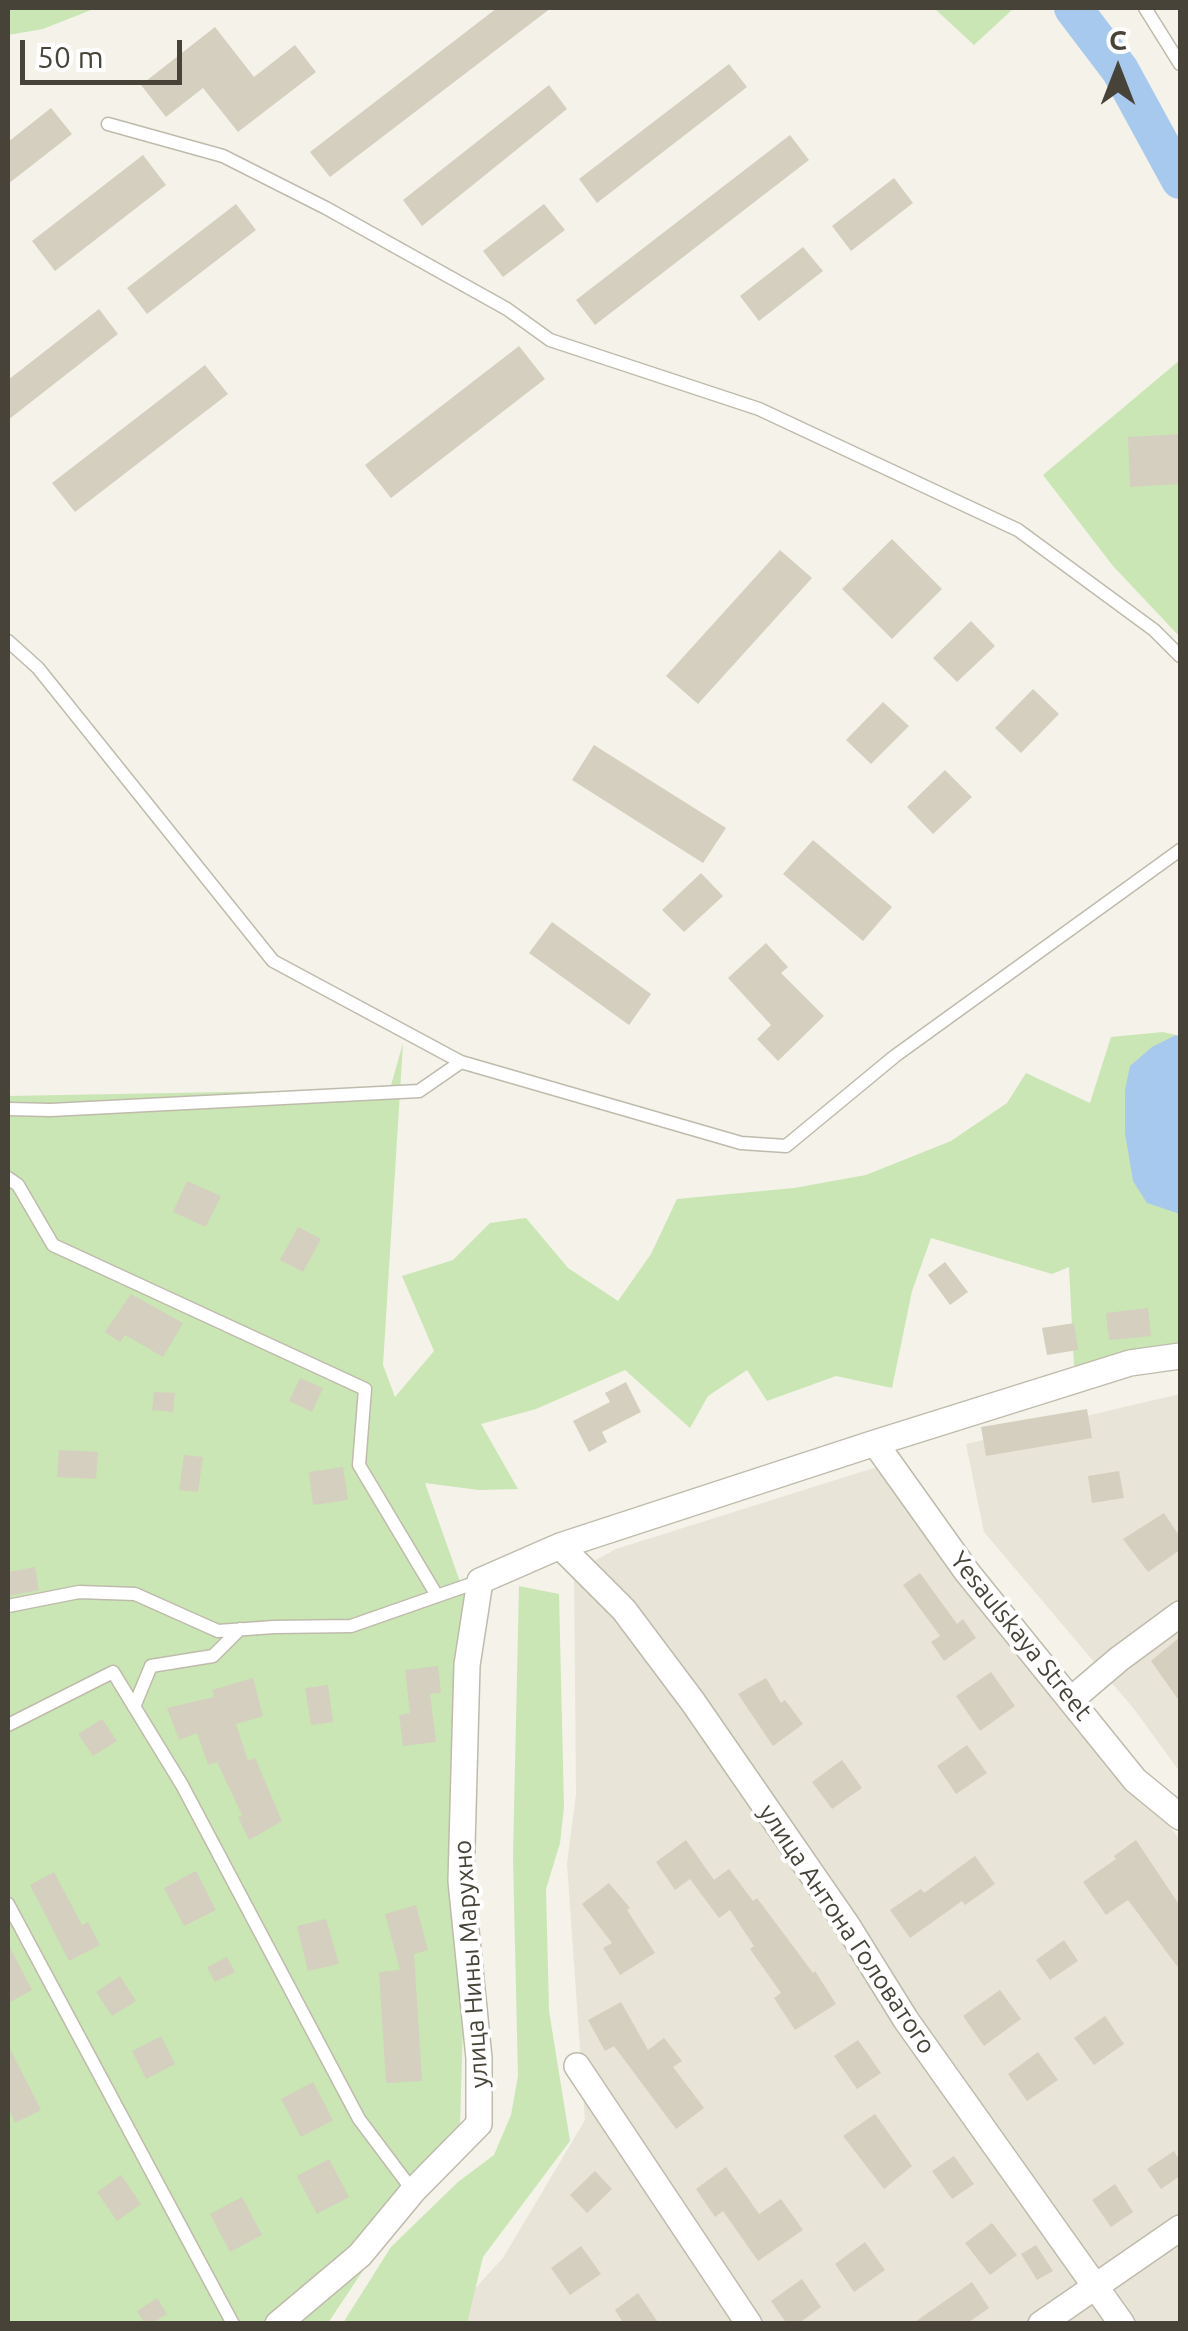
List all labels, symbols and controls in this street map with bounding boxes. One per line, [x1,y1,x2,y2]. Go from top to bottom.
scale bar [25,20,188,82]
north arrow [1068,20,1168,120]
text: С [1109,24,1127,55]
text: 50 m [37,40,104,74]
street label: Yesaulskaya Street [944,1546,1098,1726]
street label: улица Антона Головатого [752,1798,942,2060]
street label: улица Нины Марухно [447,1839,495,2089]

